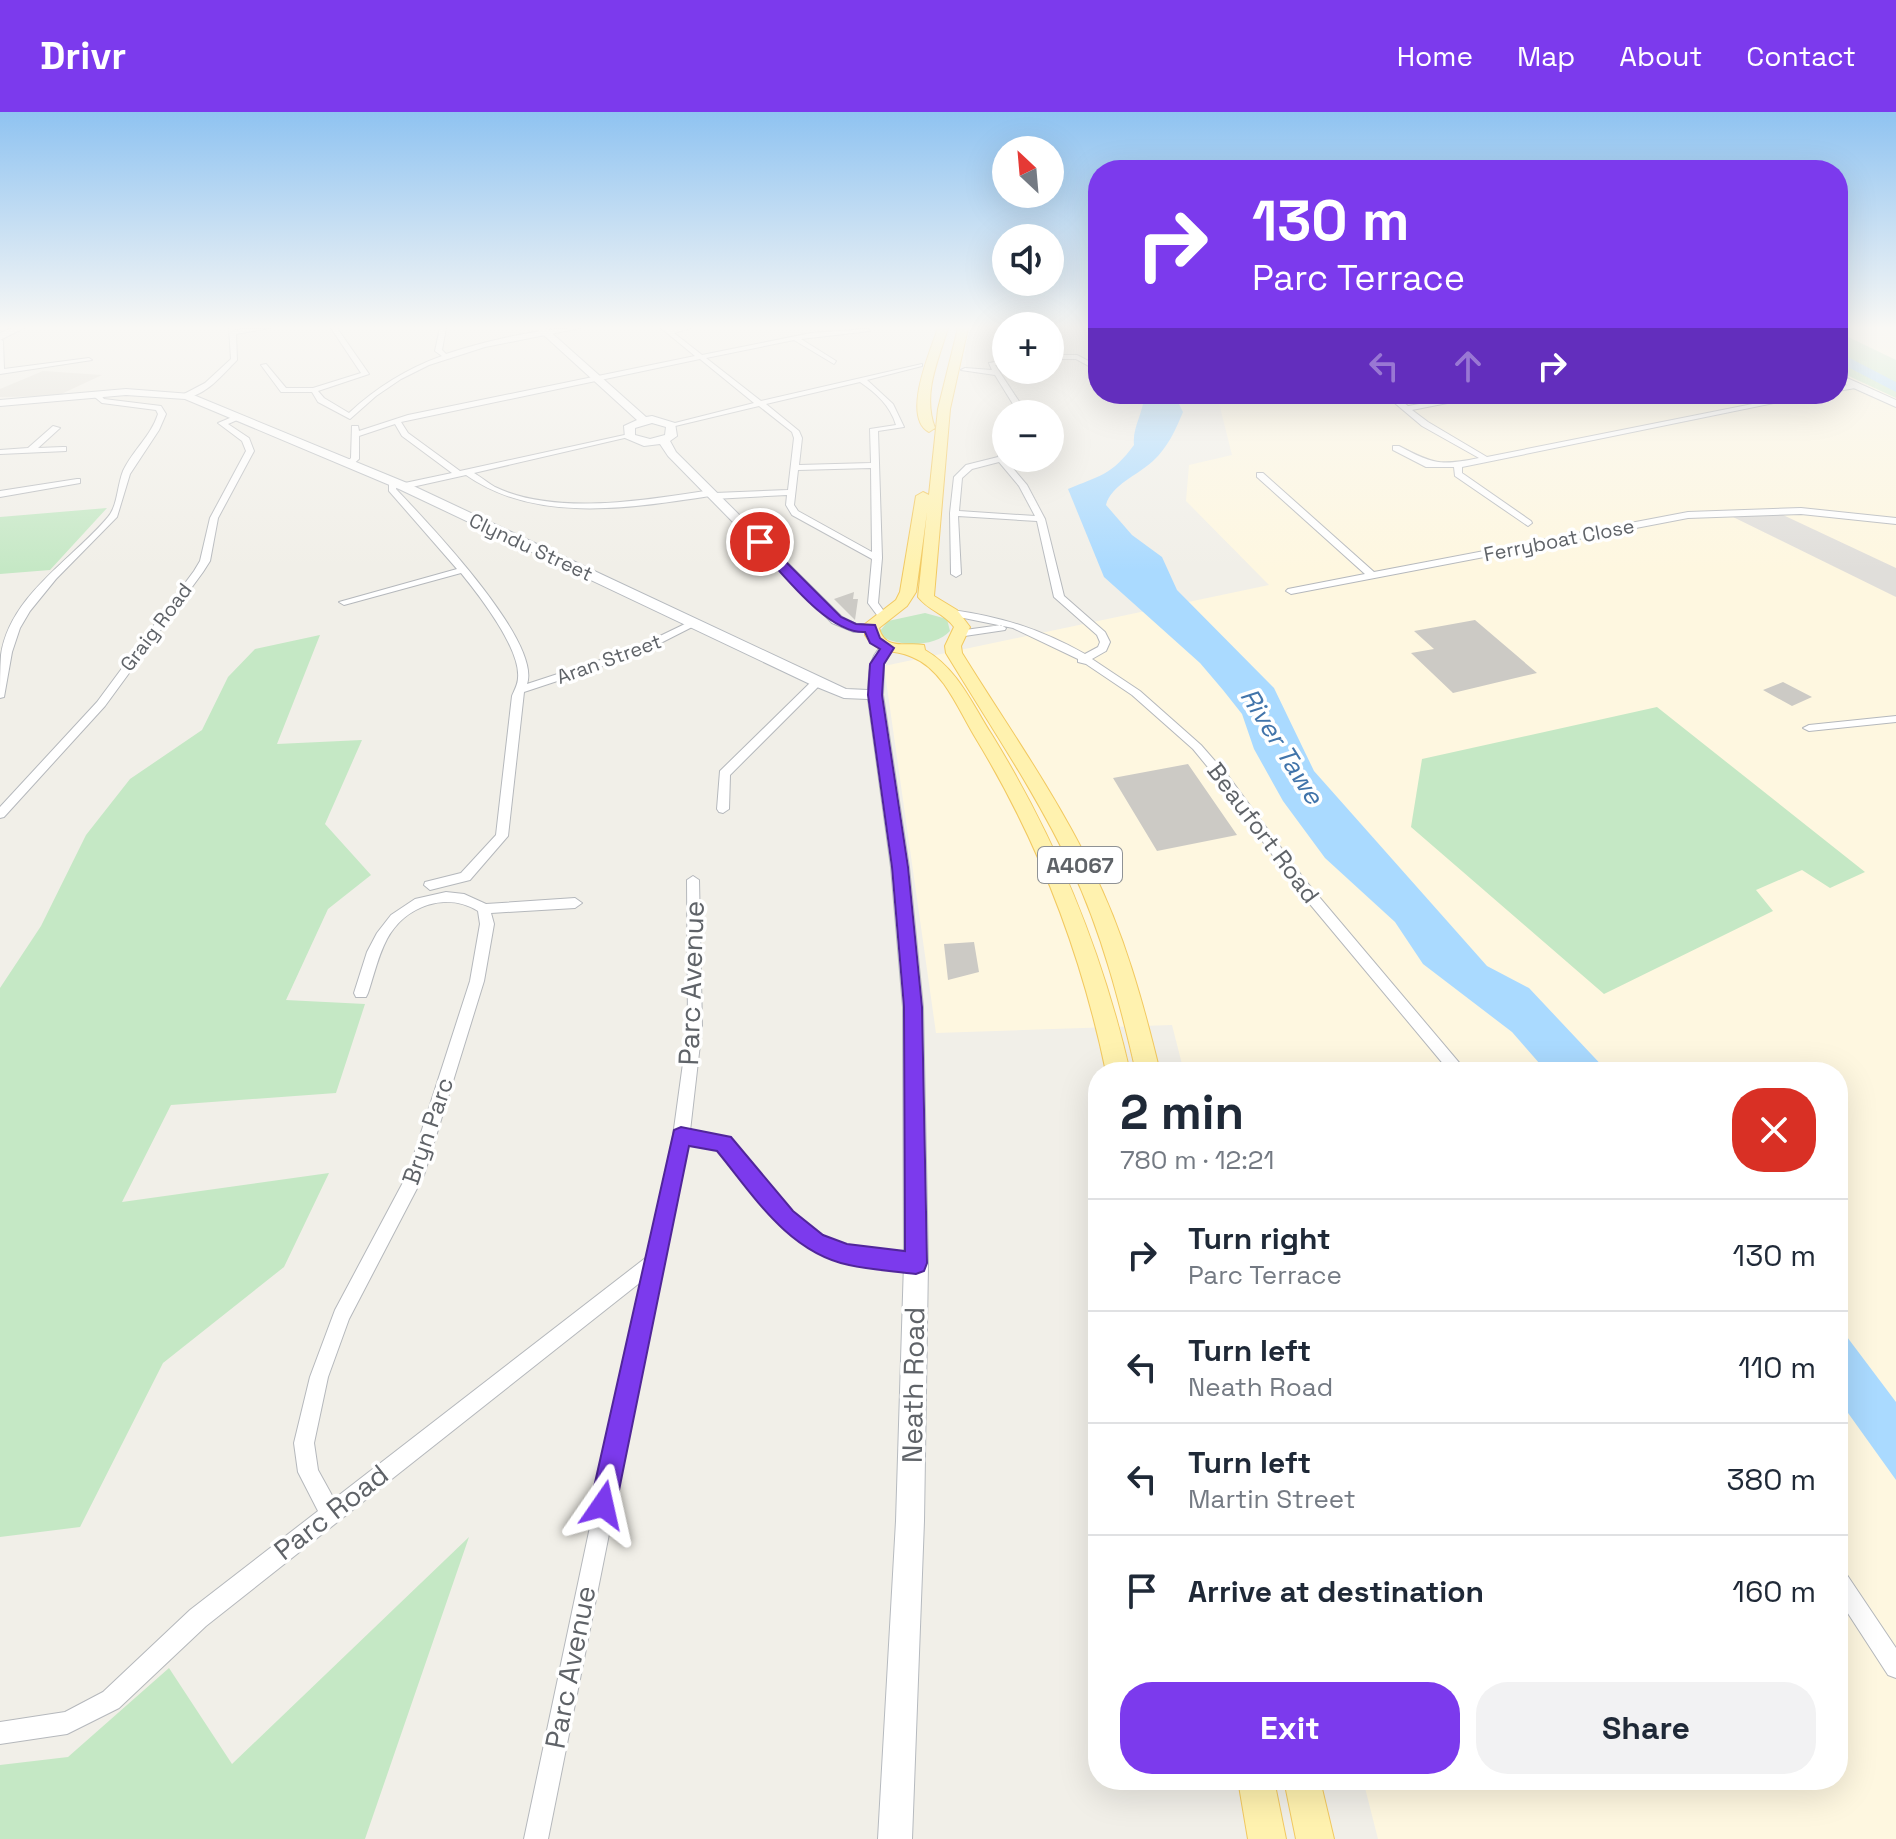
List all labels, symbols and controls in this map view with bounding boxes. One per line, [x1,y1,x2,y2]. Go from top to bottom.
text: Drivr [40,32,126,80]
text: Home [1397,38,1473,74]
text: Map [1517,38,1575,74]
text: About [1619,38,1702,74]
text: Contact [1746,38,1856,74]
north arrow [992,136,1064,208]
map controls [992,136,1064,472]
text: 130 m [1252,185,1410,256]
icon: right [1120,192,1224,296]
button: sound [992,224,1064,296]
text: Parc Terrace [1252,255,1465,301]
button: + [992,312,1064,384]
icon: left [1362,344,1406,388]
icon: ahead [1446,344,1490,388]
icon: right [1530,344,1574,388]
button: − [992,400,1064,472]
street label: Clyndu Street [465,507,597,587]
pin [726,508,794,576]
street label: Ferryboat Close [1482,513,1636,567]
icon: arrive [738,520,782,564]
street label: Graig Road [114,578,198,676]
street label: Aran Street [553,628,665,690]
water label: River Tawe [1233,681,1332,812]
street label: Beaufort Road [1200,756,1326,909]
road number: A4067 [1038,847,1122,883]
street label: Parc Avenue [670,900,712,1066]
street label: Bryn Parc [395,1073,460,1189]
text: 2 min [1120,1082,1244,1143]
button: close [1732,1088,1816,1172]
text: 780 m · 12:21 [1120,1143,1274,1177]
text: Turn right [1188,1219,1331,1258]
icon: right [1120,1233,1164,1277]
text: 130 m [1733,1236,1816,1275]
text: Parc Terrace [1188,1258,1342,1292]
street label: Neath Road [894,1307,932,1463]
text: Turn left [1188,1331,1311,1370]
icon: left [1120,1345,1164,1389]
text: 110 m [1738,1348,1816,1387]
text: Neath Road [1188,1370,1333,1404]
text: Turn left [1188,1443,1311,1482]
street label: Parc Road [267,1456,395,1568]
icon: left [1120,1457,1164,1501]
text: 380 m [1726,1460,1816,1499]
position arrow [561,1463,645,1547]
text: Martin Street [1188,1482,1356,1516]
icon: arrive [1120,1569,1164,1613]
text: Arrive at destination [1188,1572,1484,1611]
text: 160 m [1732,1572,1816,1611]
street label: Parc Avenue [537,1583,603,1751]
button: Exit [1120,1682,1460,1774]
button: Share [1476,1682,1816,1774]

